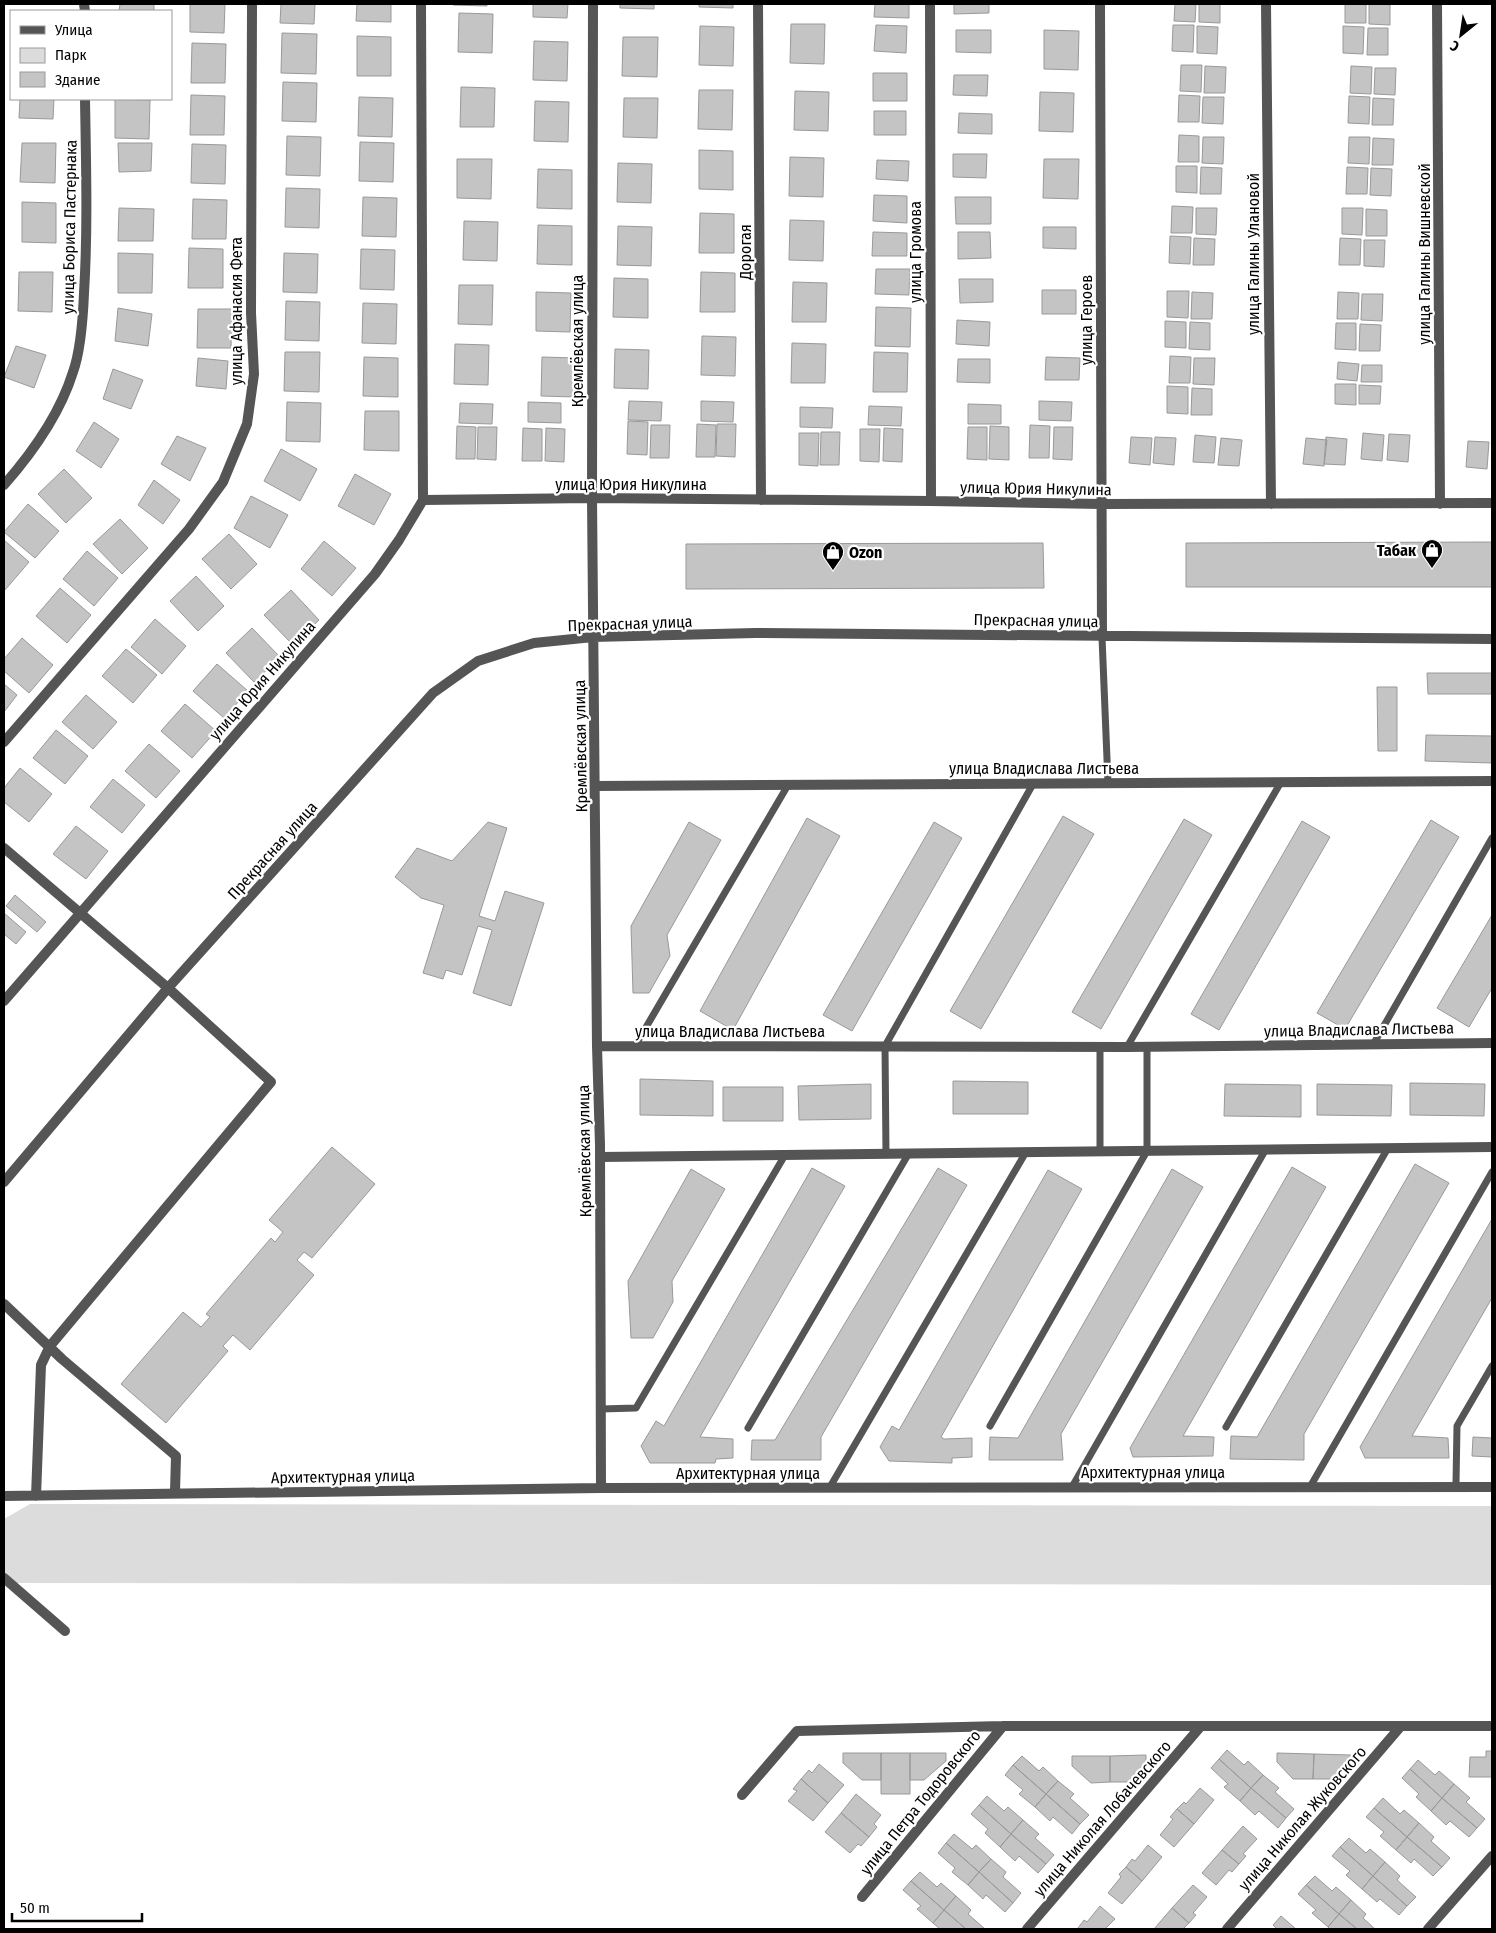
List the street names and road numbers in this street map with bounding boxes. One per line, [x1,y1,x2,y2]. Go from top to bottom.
street label: улица Бориса Пастернака [58,140,81,314]
street label: улица Галины Вишневской [1415,163,1434,345]
street label: улица Галины Улановой [1244,173,1263,335]
street label: улица Громова [906,201,925,303]
street label: Дорогая [736,224,755,281]
street label: улица Афанасия Фета [227,237,246,385]
street label: Кремлёвская улица [568,275,587,407]
street label: улица Героев [1077,275,1096,365]
street label: улица Юрия Никулина [555,475,707,494]
street label: улица Юрия Никулина [960,478,1112,499]
street label: Прекрасная улица [973,610,1099,631]
street label: Прекрасная улица [567,612,693,635]
street label: улица Юрия Никулина [205,617,319,744]
street label: Кремлёвская улица [570,679,591,812]
street label: улица Владислава Листьева [949,759,1139,778]
street label: Прекрасная улица [224,798,321,903]
street label: улица Владислава Листьева [1264,1018,1454,1041]
street label: улица Владислава Листьева [635,1022,825,1041]
street label: Кремлёвская улица [574,1084,595,1217]
street label: Архитектурная улица [1081,1463,1225,1482]
street label: Архитектурная улица [676,1464,820,1483]
street label: Архитектурная улица [271,1466,415,1487]
street label: улица Петра Тодоровского [856,1726,985,1878]
street label: улица Николая Лобачевского [1030,1737,1175,1900]
street label: улица Николая Жуковского [1235,1742,1370,1894]

